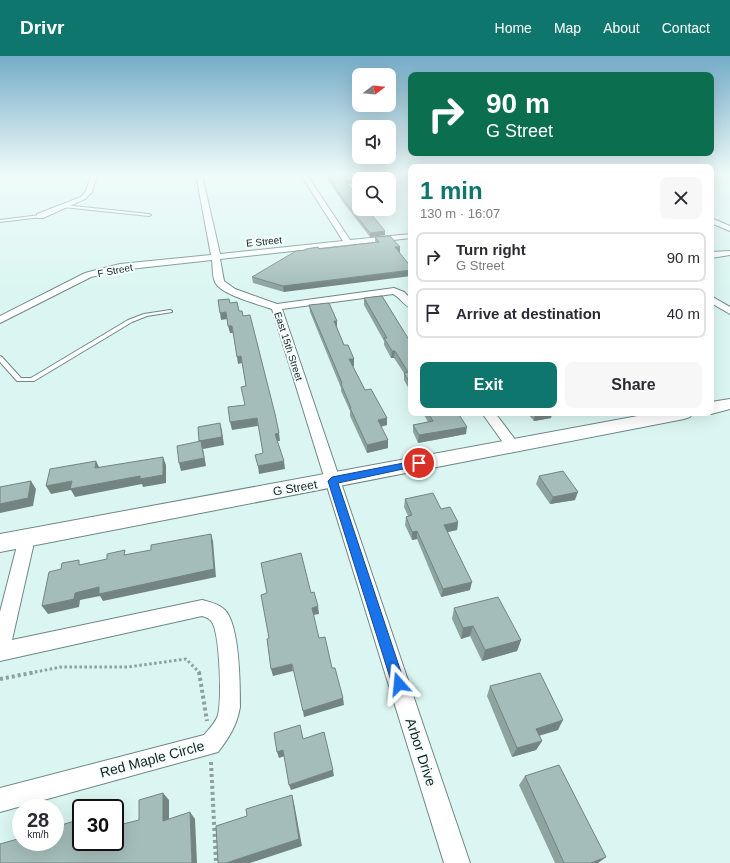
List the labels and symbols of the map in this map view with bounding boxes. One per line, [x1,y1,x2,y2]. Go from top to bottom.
north arrow [352,68,396,112]
street label: E Street [246,234,283,249]
street label: F Street [97,262,134,279]
street label: East 15th Street [272,310,305,382]
pin [402,446,436,480]
street label: G Street [272,477,319,499]
position arrow [378,663,420,705]
street label: Arbor Drive [402,716,440,788]
street label: Red Maple Circle [98,737,206,781]
speed limit sign: 30 [72,799,124,851]

